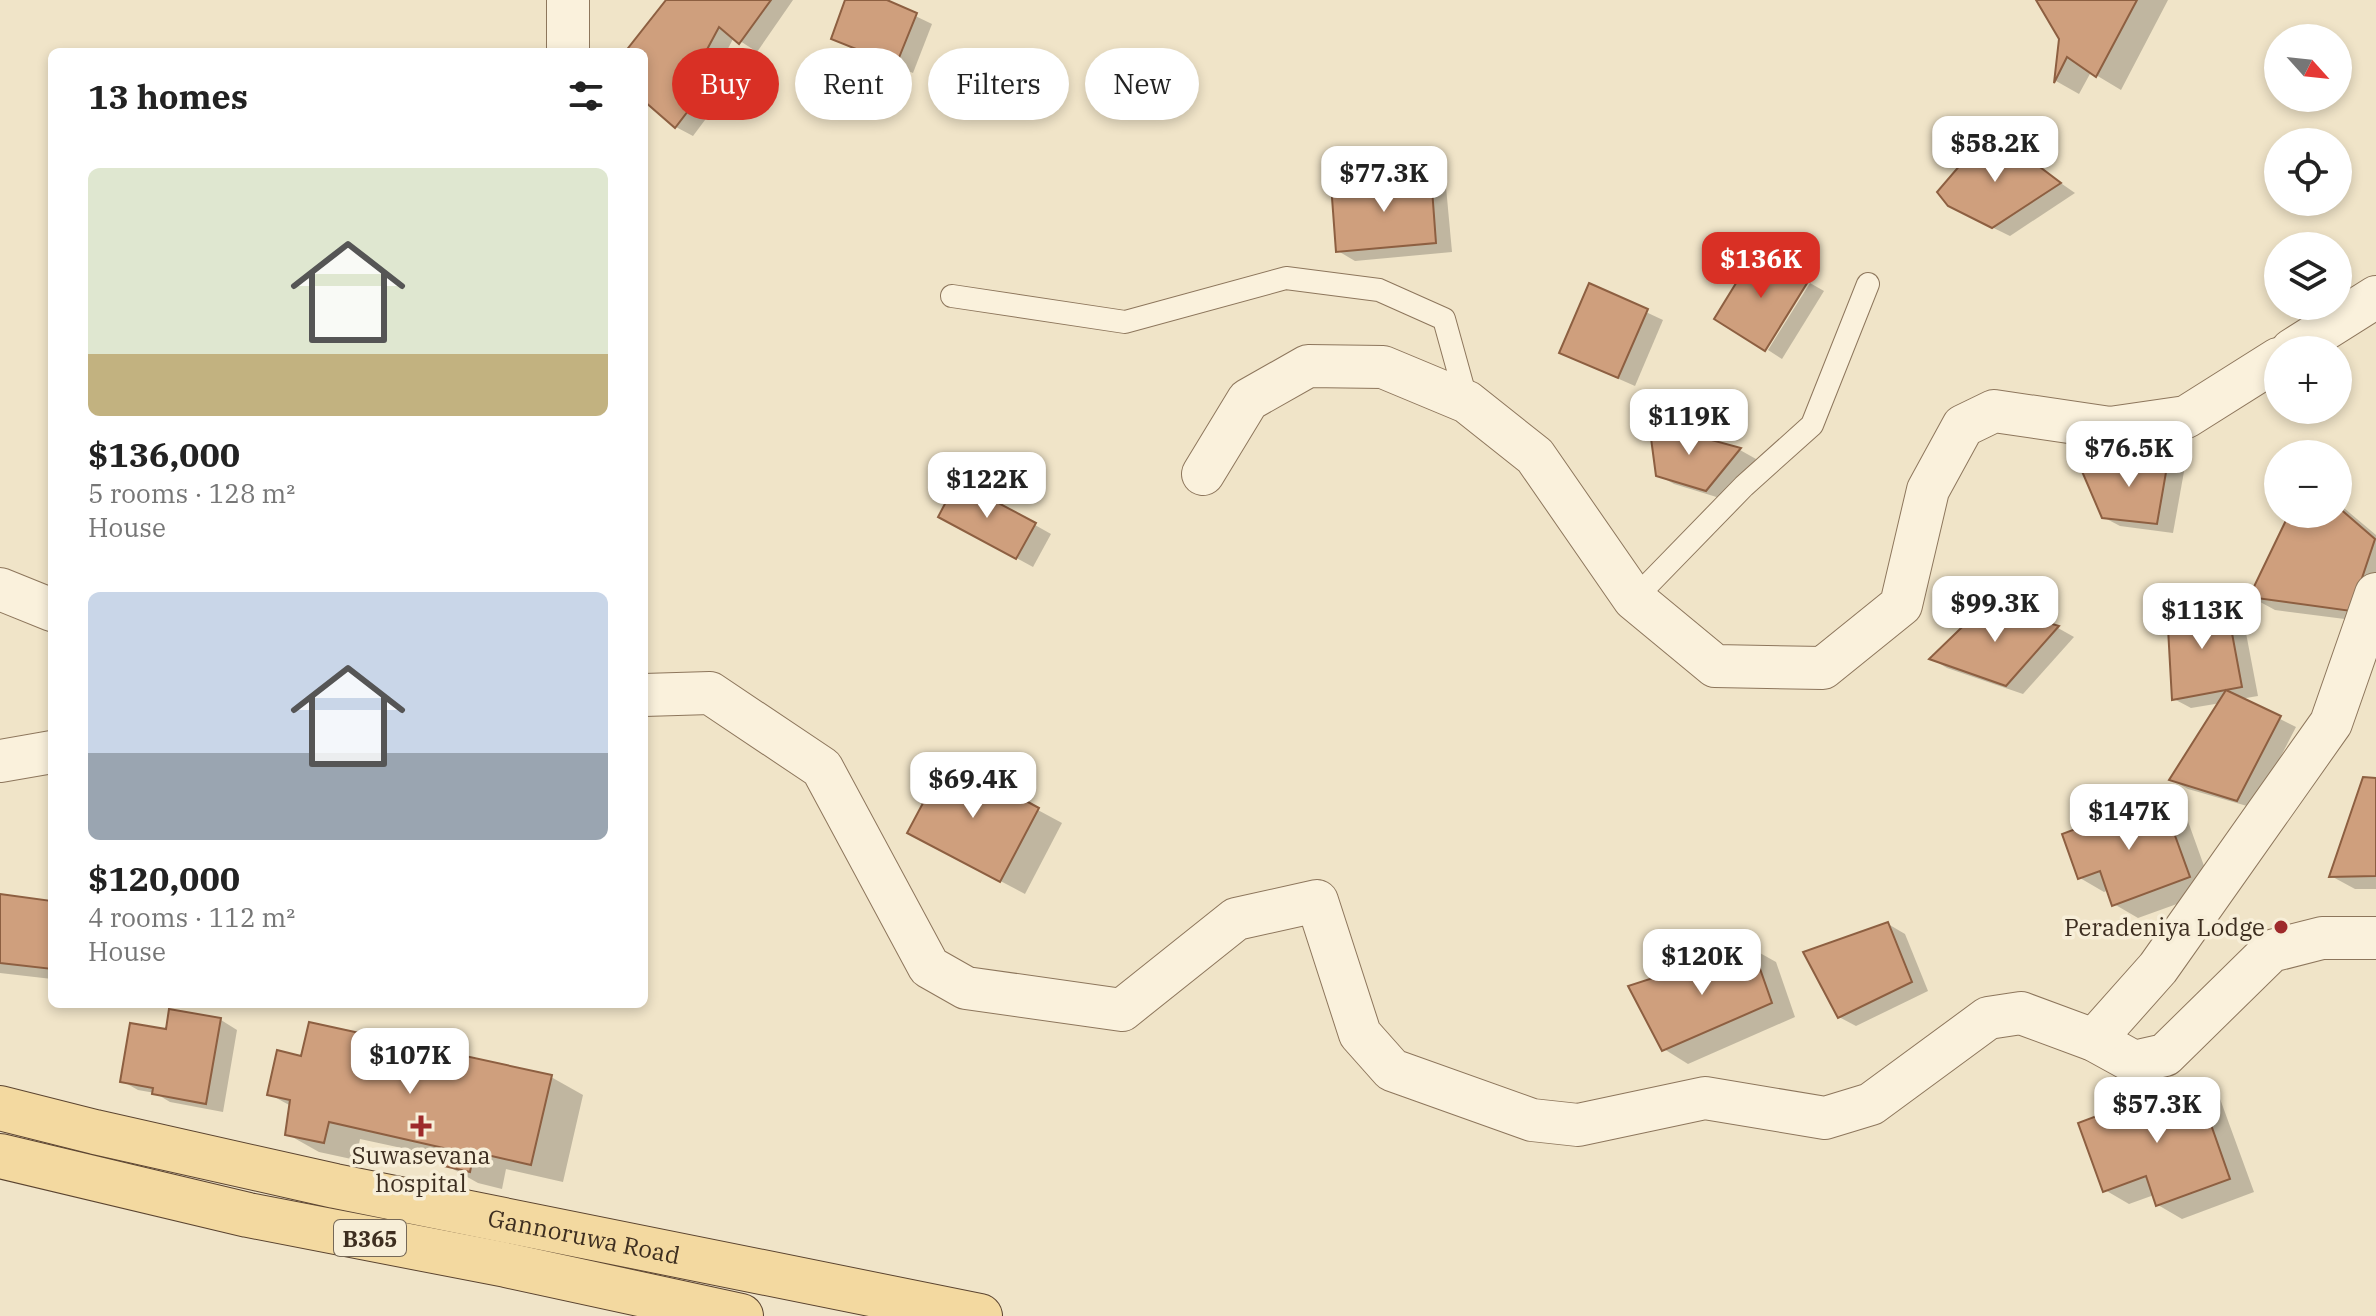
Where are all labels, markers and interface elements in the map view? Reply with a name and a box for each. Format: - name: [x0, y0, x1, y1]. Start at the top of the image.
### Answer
- north arrow: [2264, 24, 2352, 112]
- map controls: [2264, 24, 2352, 528]
- chip: Buy: [672, 48, 779, 120]
- chip: Rent: [795, 48, 912, 120]
- chip: Filters: [928, 48, 1069, 120]
- chip: New: [1085, 48, 1199, 120]
- text: 13 homes: [88, 74, 248, 118]
- icon: filters: [564, 74, 608, 118]
- pin: $58.2K: [1930, 116, 2060, 184]
- text: $58.2K: [1950, 125, 2040, 159]
- button: locate: [2264, 128, 2352, 216]
- pin: $77.3K: [1319, 146, 1449, 214]
- text: $77.3K: [1339, 155, 1429, 189]
- icon: home: [276, 220, 420, 364]
- pin: $136K: [1705, 232, 1817, 300]
- button: layers: [2264, 232, 2352, 320]
- text: $136K: [1720, 241, 1802, 275]
- button: +: [2264, 336, 2352, 424]
- pin: $119K: [1633, 389, 1745, 457]
- text: $119K: [1648, 398, 1730, 432]
- pin: $76.5K: [2064, 421, 2194, 489]
- text: $76.5K: [2084, 430, 2174, 464]
- text: $136,000: [88, 432, 240, 476]
- button: −: [2264, 440, 2352, 528]
- pin: $122K: [931, 452, 1043, 520]
- text: $122K: [946, 461, 1028, 495]
- text: 5 rooms · 128 m²: [88, 476, 295, 510]
- text: House: [88, 510, 166, 544]
- pin: $99.3K: [1930, 576, 2060, 644]
- pin: $113K: [2146, 583, 2258, 651]
- text: $99.3K: [1950, 585, 2040, 619]
- text: $113K: [2161, 592, 2243, 626]
- icon: home: [276, 644, 420, 788]
- pin: $69.4K: [908, 752, 1038, 820]
- text: $69.4K: [928, 761, 1018, 795]
- pin: $147K: [2073, 784, 2185, 852]
- text: $147K: [2088, 793, 2170, 827]
- text: $120,000: [88, 856, 240, 900]
- text: 4 rooms · 112 m²: [88, 900, 295, 934]
- place label: Peradeniya Lodge: [2064, 911, 2265, 943]
- marker: Peradeniya Lodge: [2272, 918, 2290, 936]
- pin: $120K: [1646, 929, 1758, 997]
- text: House: [88, 934, 166, 968]
- text: $120K: [1661, 938, 1743, 972]
- pin: $107K: [354, 1028, 466, 1096]
- text: $107K: [369, 1037, 451, 1071]
- pin: $57.3K: [2092, 1077, 2222, 1145]
- text: $57.3K: [2112, 1086, 2202, 1120]
- marker: Suwasevana hospital: [410, 1115, 432, 1137]
- place label: Suwasevana hospital: [351, 1139, 491, 1199]
- street label: Gannoruwa Road: [485, 1201, 683, 1271]
- road number: B365: [334, 1220, 406, 1256]

